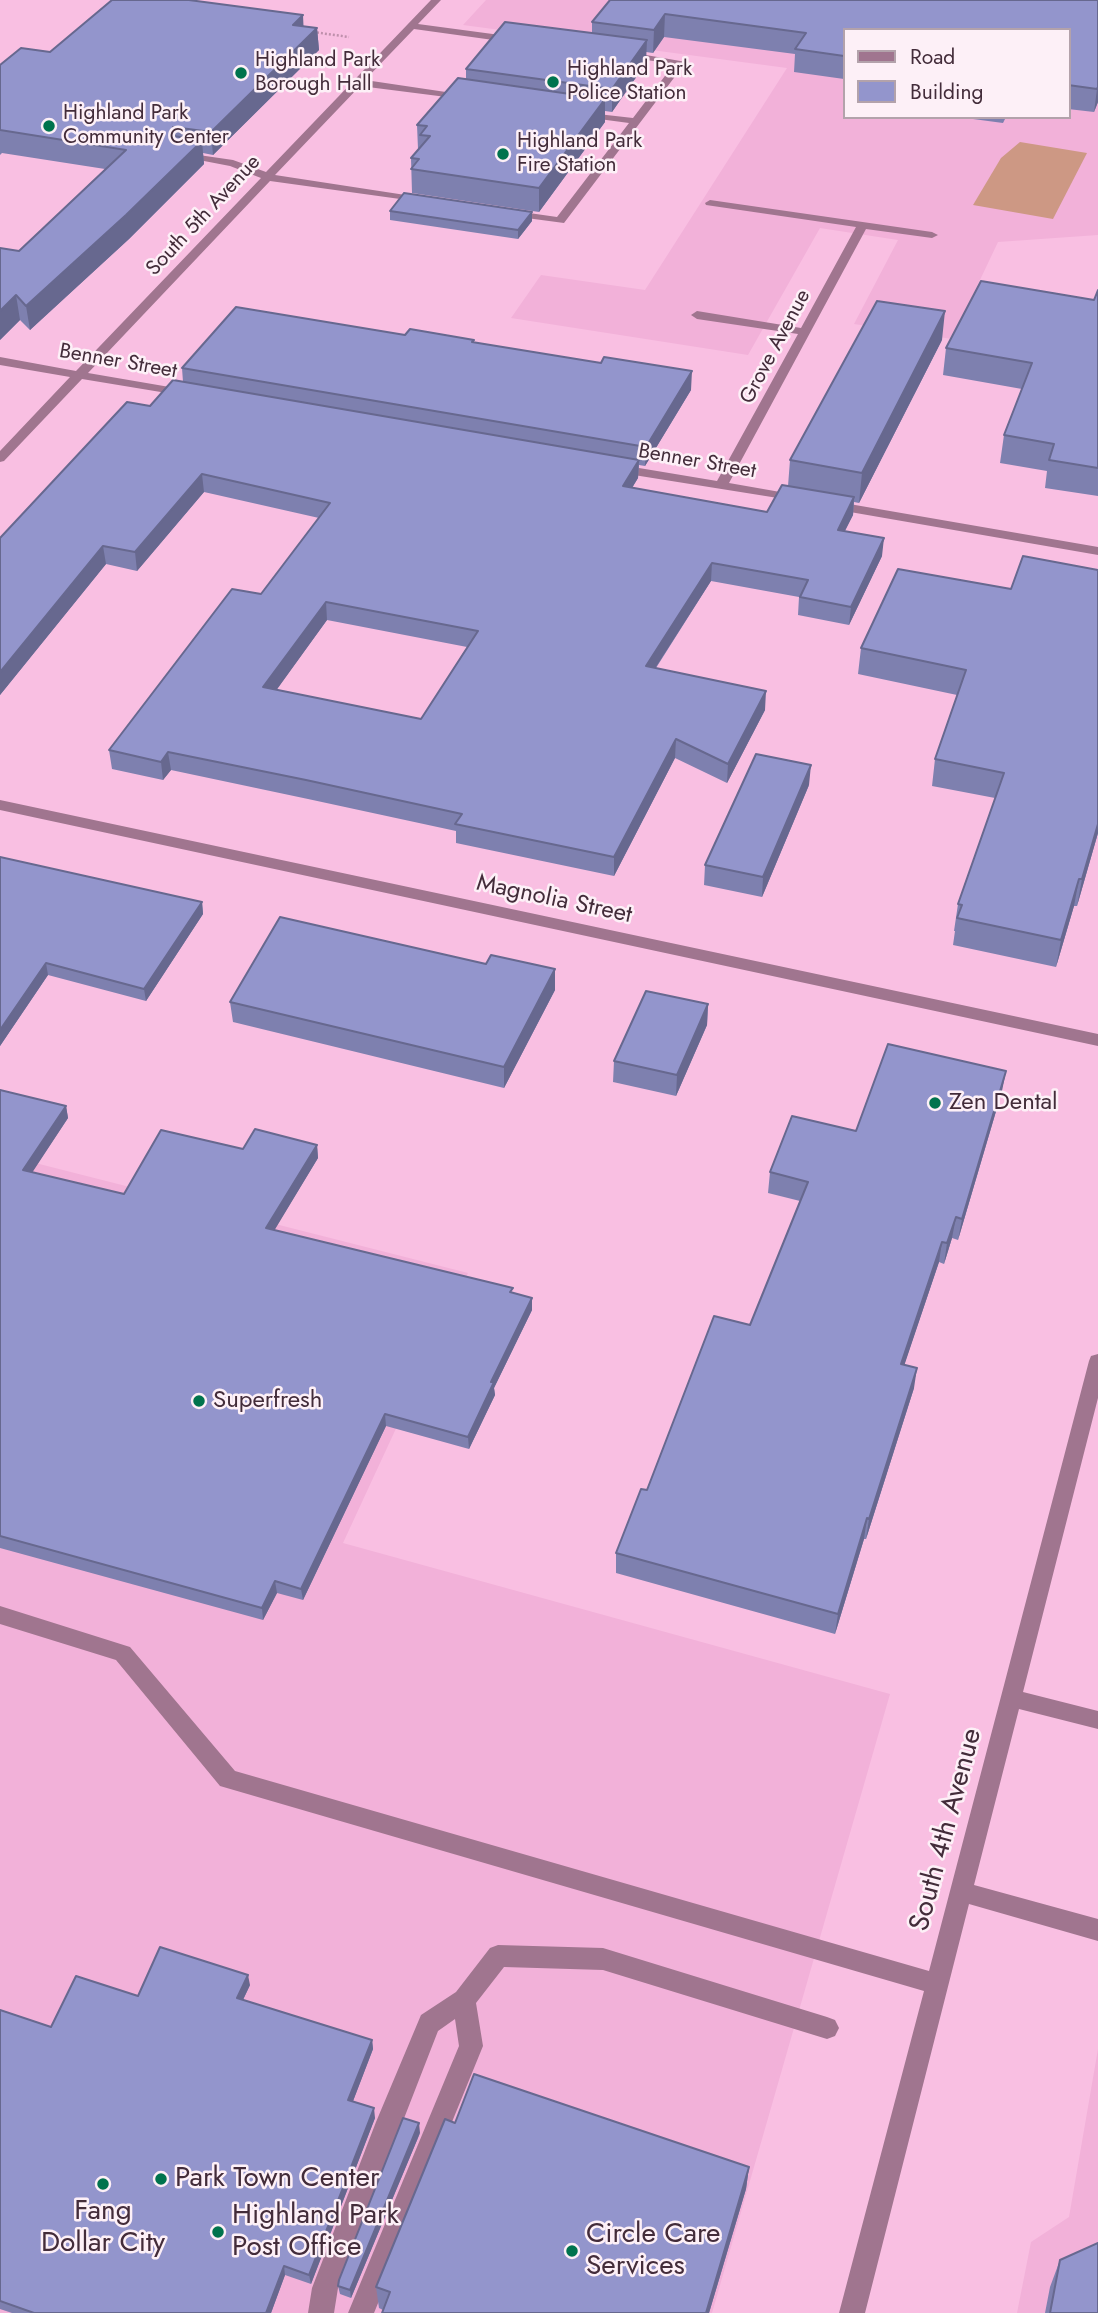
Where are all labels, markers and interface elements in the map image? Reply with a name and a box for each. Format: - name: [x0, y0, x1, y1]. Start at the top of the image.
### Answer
- legend: [842, 28, 1070, 119]
- text: Road: [910, 42, 955, 72]
- place label: Highland Park Borough Hall: [255, 48, 380, 98]
- place label: Highland Park Police Station: [567, 57, 692, 107]
- marker: Highland Park Borough Hall: [233, 65, 249, 81]
- marker: Highland Park Police Station: [545, 74, 561, 90]
- text: Building: [910, 77, 983, 107]
- place label: Highland Park Community Center: [63, 101, 229, 151]
- marker: Highland Park Community Center: [41, 118, 57, 134]
- place label: Highland Park Fire Station: [517, 129, 642, 179]
- marker: Highland Park Fire Station: [495, 146, 511, 162]
- street label: South 5th Avenue: [142, 150, 266, 282]
- street label: Grove Avenue: [735, 286, 817, 408]
- street label: Benner Street: [57, 339, 179, 385]
- street label: Benner Street: [636, 439, 758, 485]
- street label: Magnolia Street: [474, 869, 634, 931]
- place label: Zen Dental: [949, 1089, 1058, 1117]
- marker: Zen Dental: [927, 1095, 943, 1111]
- place label: Superfresh: [213, 1387, 322, 1415]
- marker: Superfresh: [191, 1393, 207, 1409]
- street label: South 4th Avenue: [904, 1725, 990, 1935]
- place label: Park Town Center: [175, 2162, 380, 2196]
- marker: Park Town Center: [153, 2171, 169, 2187]
- marker: Fang Dollar City: [95, 2176, 111, 2192]
- place label: Fang Dollar City: [41, 2195, 165, 2261]
- place label: Highland Park Post Office: [232, 2199, 399, 2265]
- place label: Circle Care Services: [586, 2218, 721, 2284]
- marker: Highland Park Post Office: [210, 2224, 226, 2240]
- marker: Circle Care Services: [564, 2243, 580, 2259]

